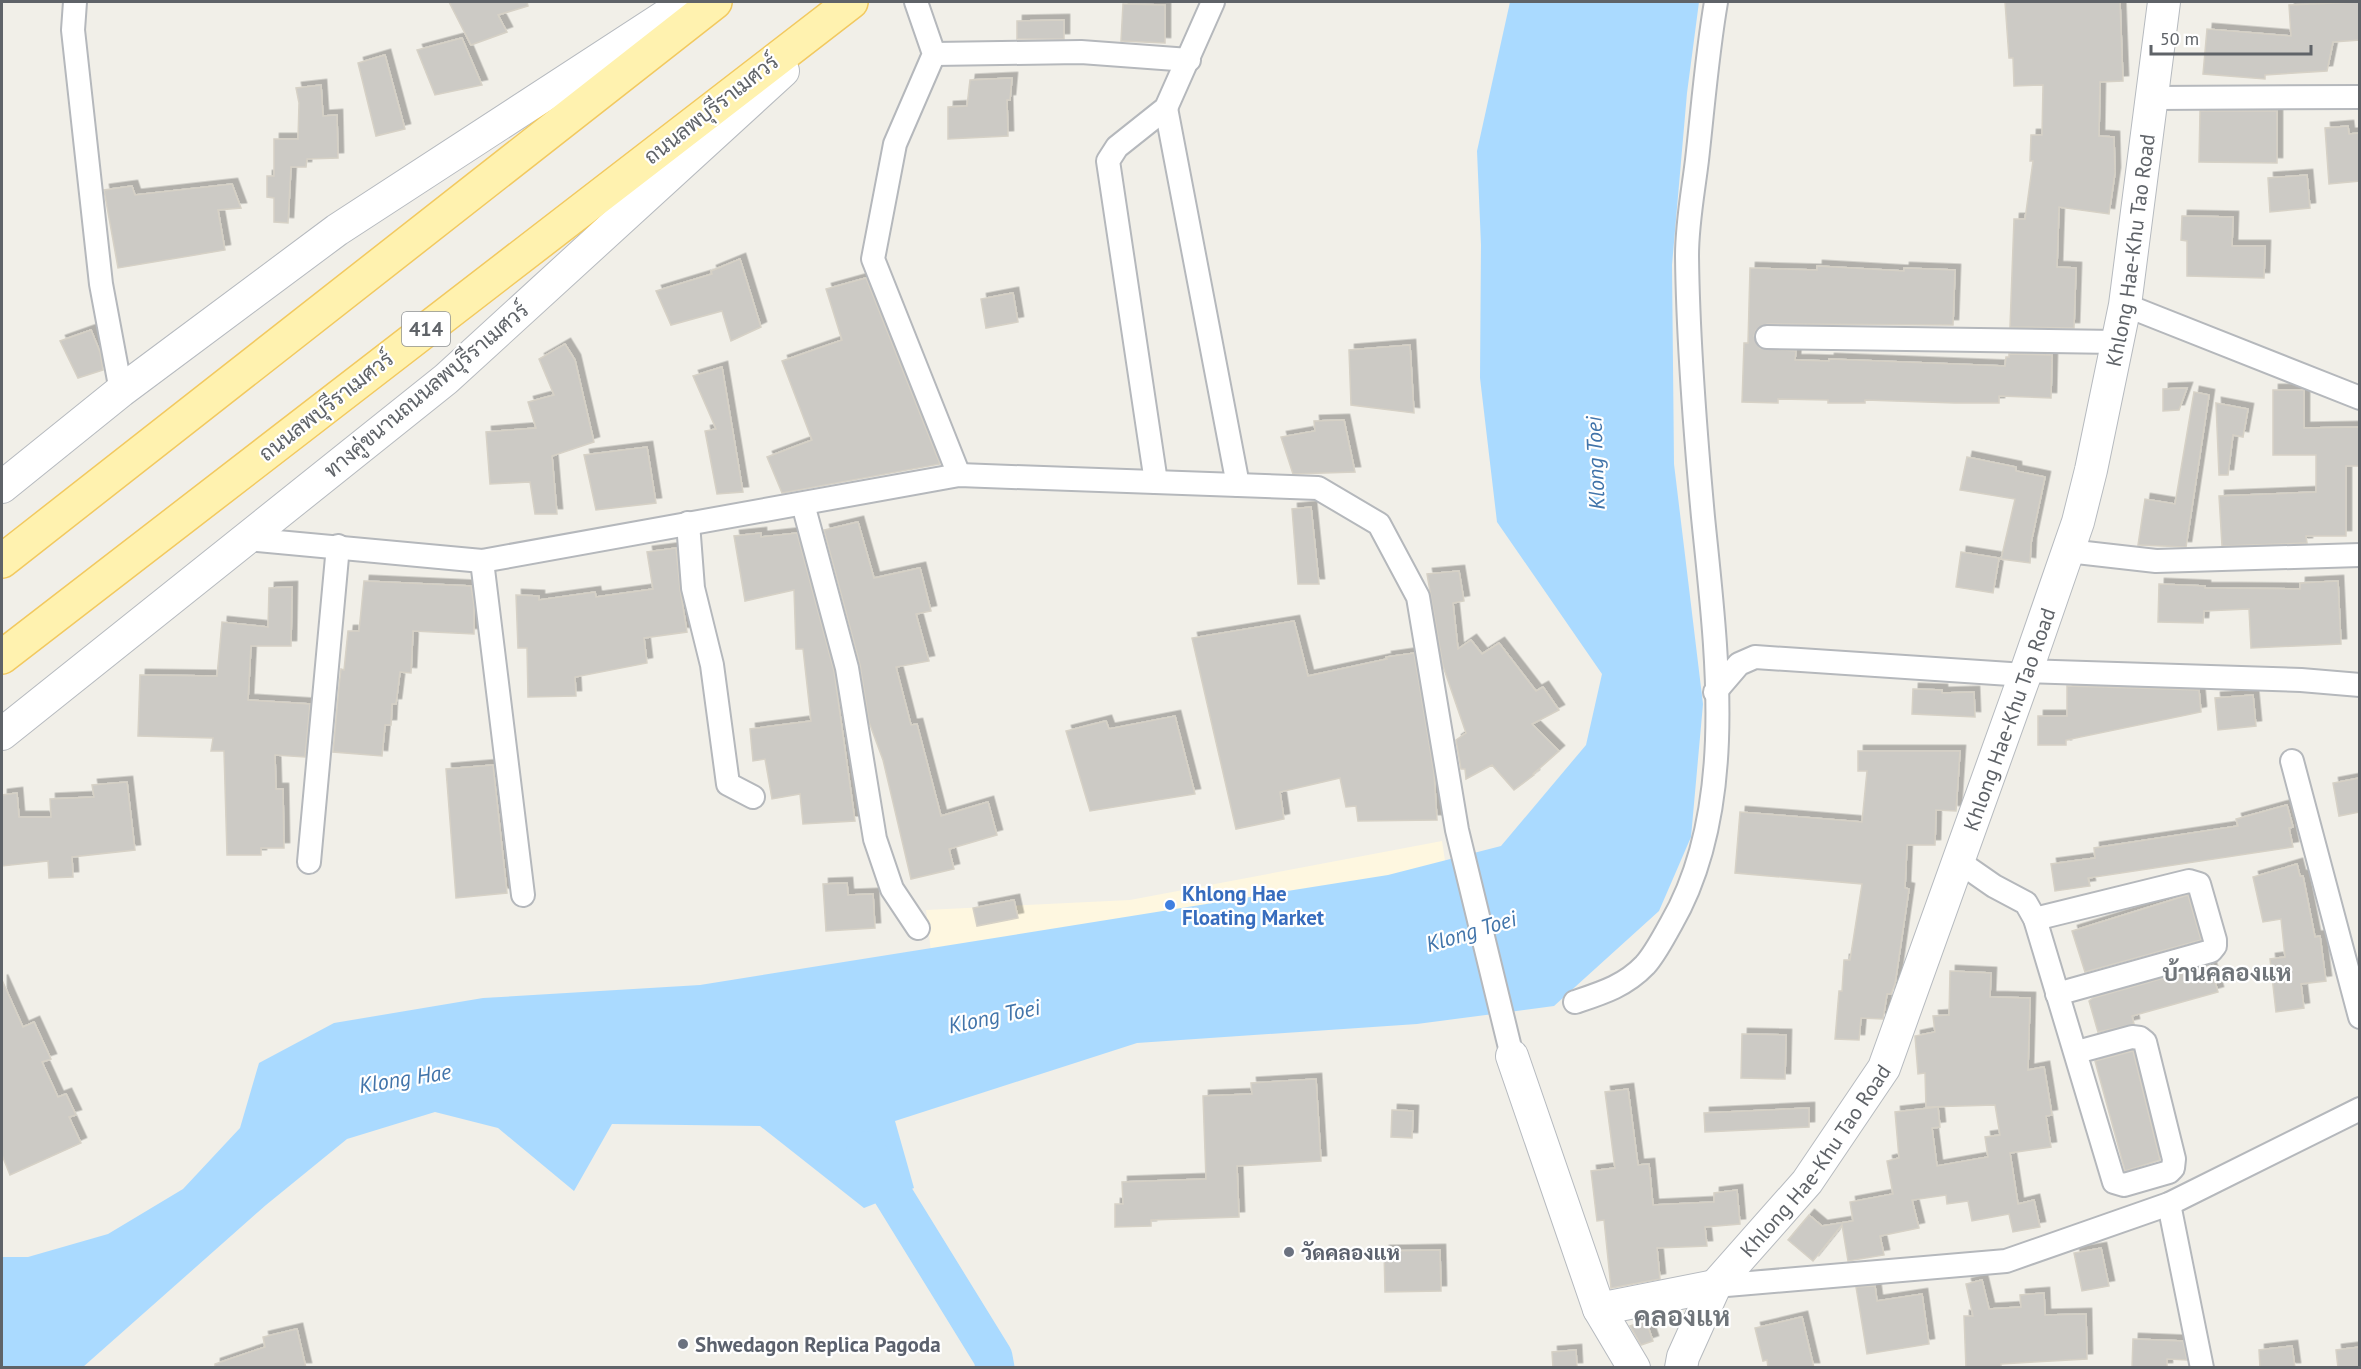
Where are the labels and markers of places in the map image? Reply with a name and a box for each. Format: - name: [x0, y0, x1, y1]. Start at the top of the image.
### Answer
- place label: Khlong Hae Floating Market: [1182, 880, 1325, 931]
- marker: Khlong Hae Floating Market: [1163, 898, 1177, 912]
- place label: วัดคลองแห: [1301, 1239, 1400, 1266]
- marker: วัดคลองแห: [1282, 1245, 1296, 1259]
- place label: Shwedagon Replica Pagoda: [695, 1331, 941, 1358]
- marker: Shwedagon Replica Pagoda: [676, 1337, 690, 1351]

